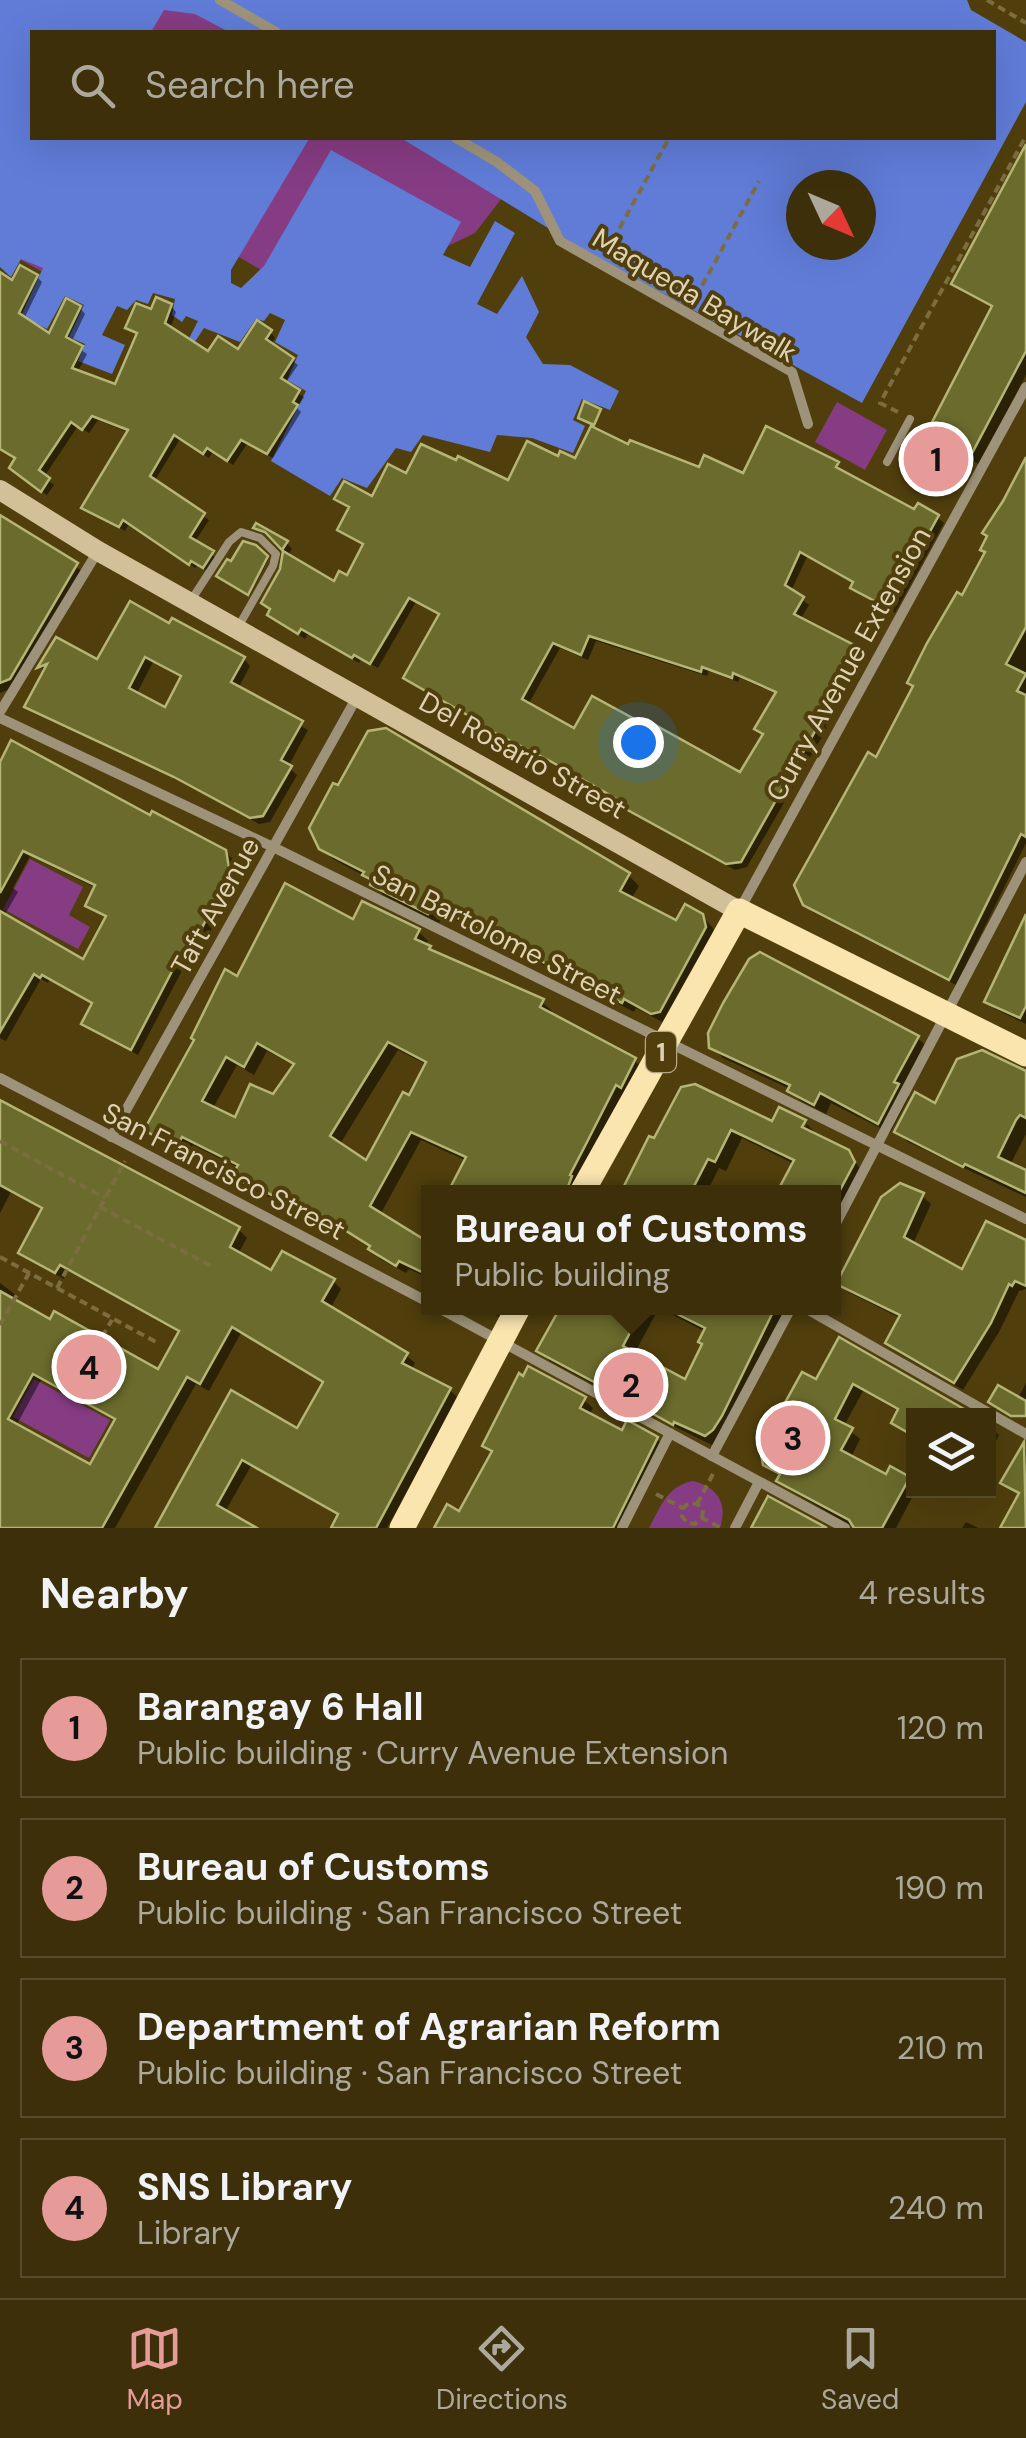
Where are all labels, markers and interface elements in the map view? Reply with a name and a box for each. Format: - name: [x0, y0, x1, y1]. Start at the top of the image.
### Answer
- search box: [30, 30, 996, 140]
- icon: search: [65, 58, 120, 113]
- text: Search here: [145, 60, 355, 110]
- north arrow: [786, 170, 876, 260]
- street label: Maqueda Baywalk: [586, 220, 804, 371]
- pin: 1: [904, 422, 968, 496]
- street label: Curry Avenue Extension: [758, 521, 939, 808]
- street label: Del Rosario Street: [413, 683, 633, 828]
- your location: [613, 717, 664, 768]
- street label: Taft Avenue: [162, 831, 268, 982]
- street label: San Bartolome Street: [366, 855, 628, 1013]
- road number: 1: [646, 1032, 676, 1072]
- street label: San Francisco Street: [96, 1094, 352, 1249]
- popup: [421, 1185, 841, 1315]
- text: Bureau of Customs: [455, 1204, 807, 1254]
- text: Public building: [455, 1254, 670, 1296]
- pin: 4: [56, 1330, 122, 1404]
- pin: 2: [598, 1348, 664, 1422]
- pin: 3: [760, 1400, 826, 1476]
- map controls: [906, 1408, 996, 1498]
- button: layers: [906, 1408, 996, 1498]
- text: Nearby: [40, 1566, 189, 1621]
- text: 4 results: [859, 1572, 986, 1614]
- text: Barangay 6 Hall: [137, 1682, 424, 1732]
- text: 1: [69, 1707, 80, 1749]
- text: 120 m: [897, 1707, 984, 1749]
- text: Public building · Curry Avenue Extension: [137, 1732, 728, 1774]
- text: Bureau of Customs: [137, 1842, 490, 1892]
- text: 2: [65, 1867, 84, 1909]
- text: 190 m: [895, 1867, 984, 1909]
- text: Public building · San Francisco Street: [137, 1892, 682, 1934]
- text: Department of Agrarian Reform: [137, 2002, 721, 2052]
- text: 3: [65, 2027, 84, 2069]
- text: 210 m: [897, 2027, 984, 2069]
- text: Public building · San Francisco Street: [137, 2052, 682, 2094]
- text: SNS Library: [137, 2162, 352, 2212]
- text: 4: [64, 2187, 85, 2229]
- text: 240 m: [888, 2187, 984, 2229]
- text: Library: [137, 2212, 240, 2254]
- tab: Map: [127, 2321, 183, 2418]
- tab: Directions: [436, 2321, 568, 2418]
- tab: Saved: [821, 2321, 899, 2418]

